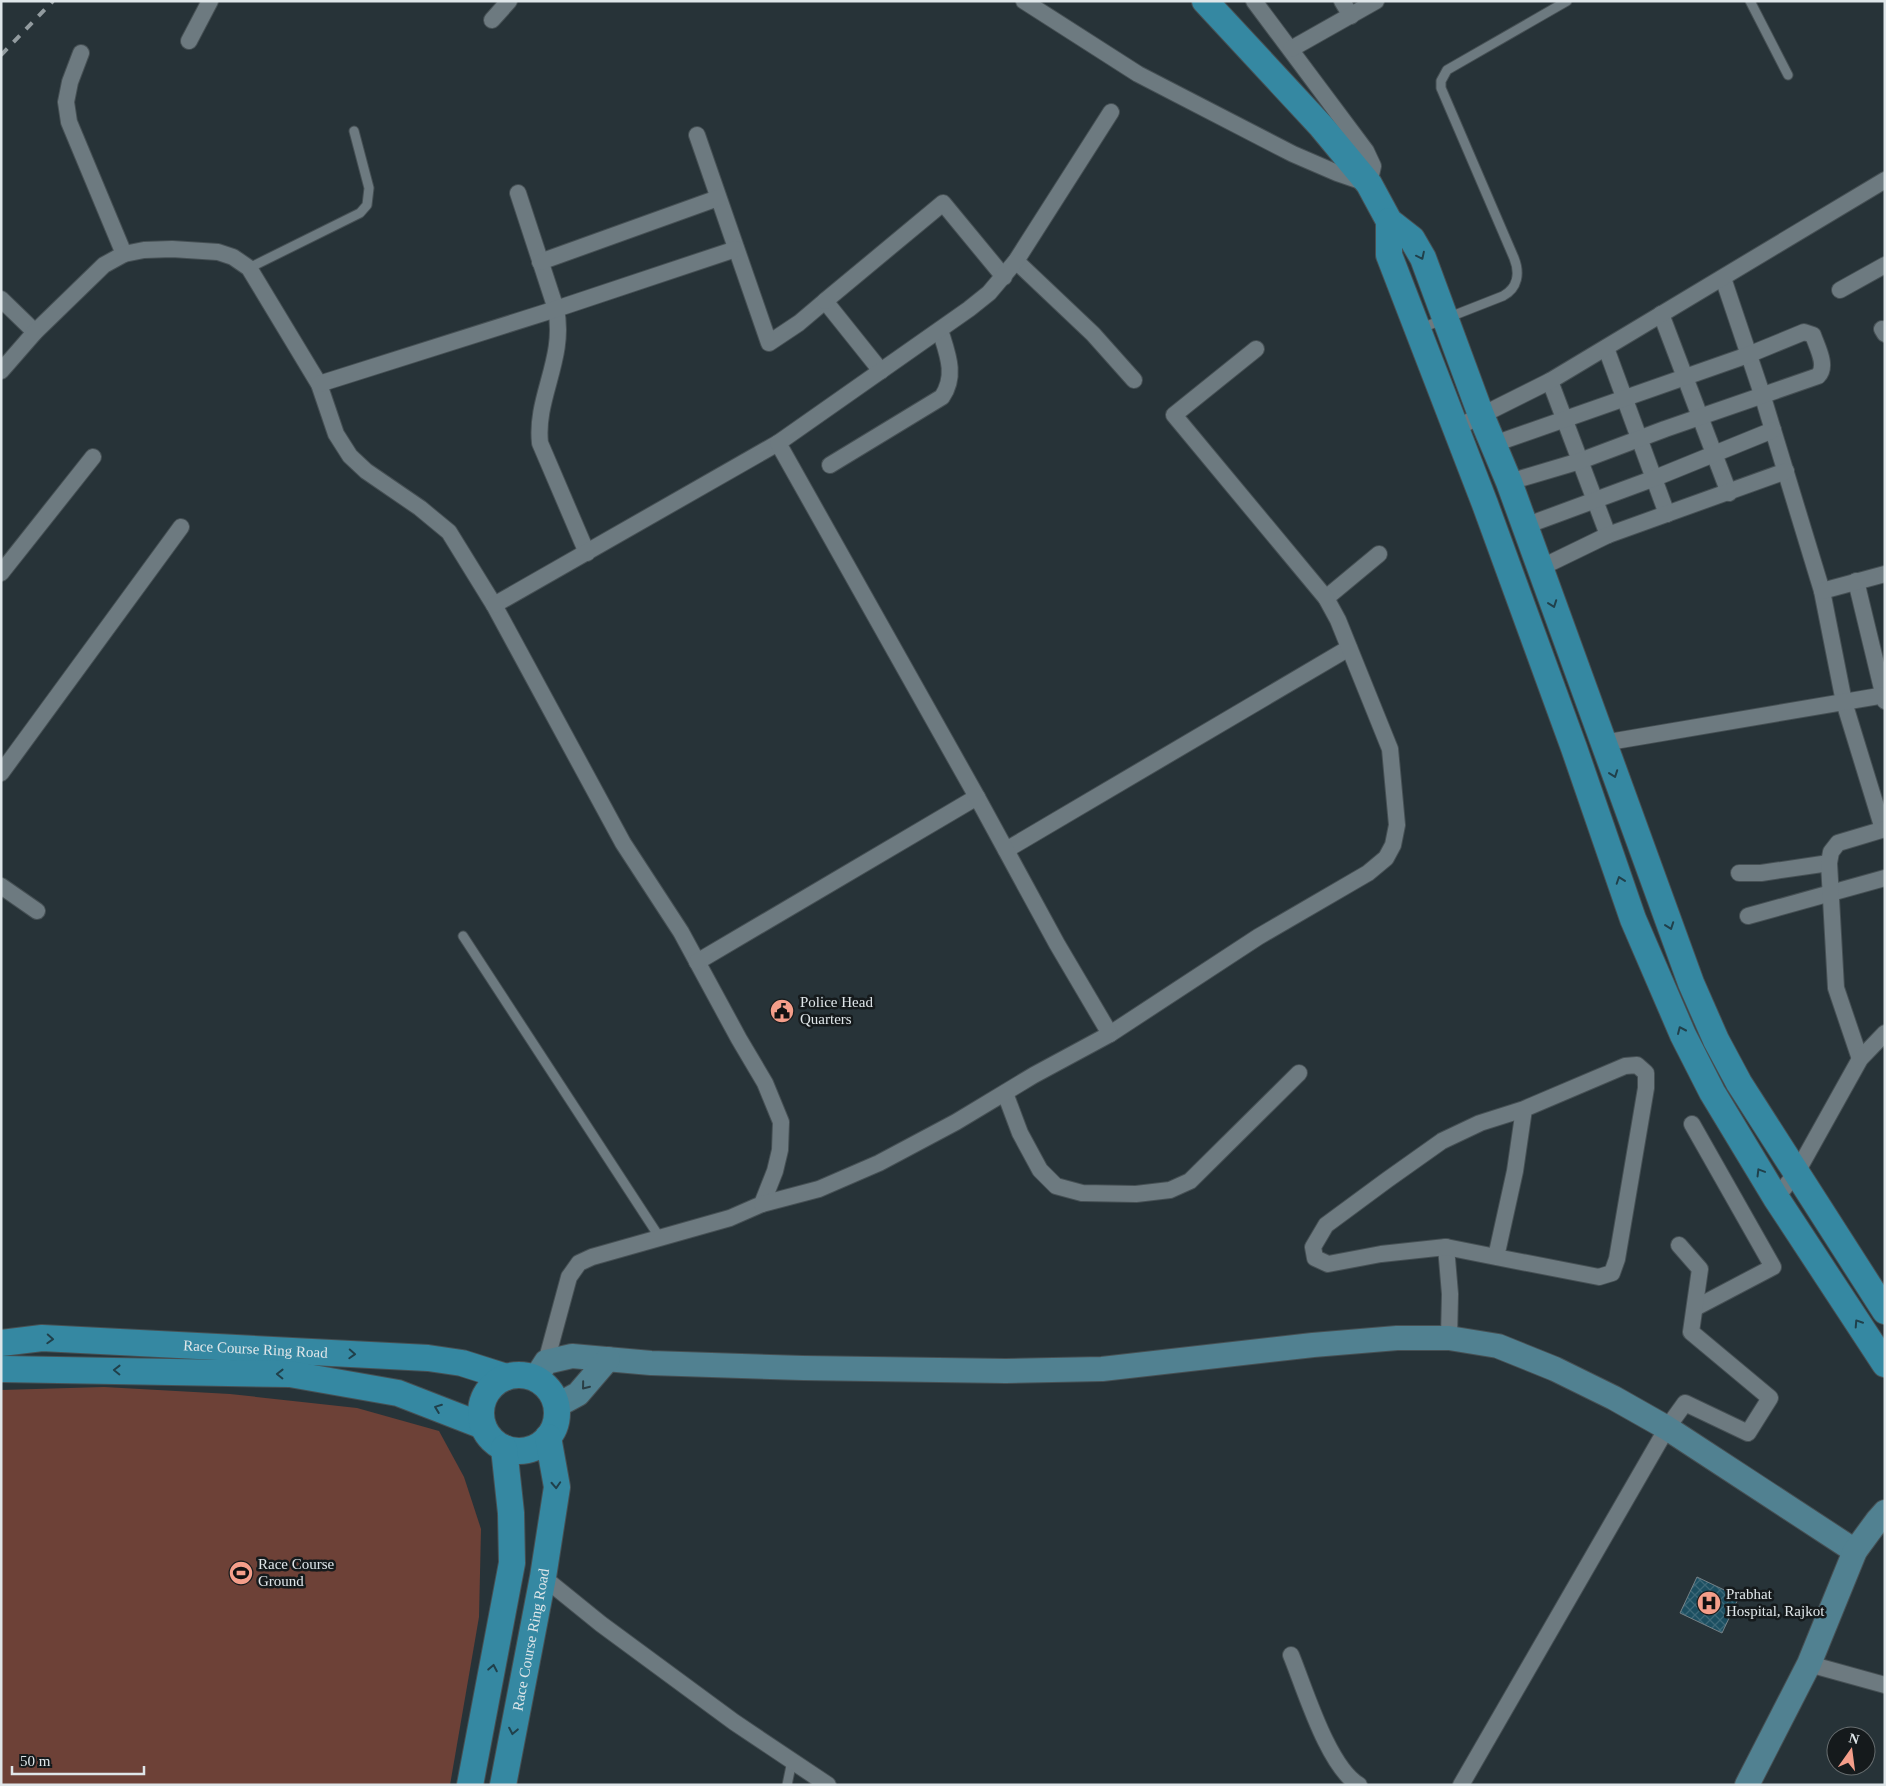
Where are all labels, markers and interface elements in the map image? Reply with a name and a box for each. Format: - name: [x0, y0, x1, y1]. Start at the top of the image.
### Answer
- one-way arrow: [1415, 251, 1425, 260]
- one-way arrow: [1547, 599, 1557, 608]
- one-way arrow: [1608, 769, 1618, 777]
- one-way arrow: [1616, 876, 1626, 885]
- one-way arrow: [1664, 921, 1674, 930]
- place label: Police Head Quarters: [800, 994, 873, 1027]
- public building icon: Police Head Quarters: [769, 998, 795, 1024]
- one-way arrow: [1677, 1026, 1688, 1035]
- one-way arrow: [1757, 1169, 1767, 1178]
- one-way arrow: [1855, 1320, 1864, 1329]
- one-way arrow: [46, 1333, 54, 1344]
- street label: Race Course Ring Road: [183, 1337, 329, 1361]
- one-way arrow: [348, 1349, 356, 1360]
- one-way arrow: [113, 1365, 120, 1375]
- one-way arrow: [275, 1369, 283, 1379]
- one-way arrow: [582, 1380, 590, 1389]
- one-way arrow: [434, 1404, 442, 1414]
- one-way arrow: [550, 1481, 561, 1489]
- place label: Race Course Ground: [258, 1556, 335, 1589]
- sports icon: Race Course Ground: [228, 1560, 254, 1586]
- street label: Race Course Ring Road: [509, 1567, 552, 1712]
- place label: Prabhat Hospital, Rajkot: [1726, 1586, 1825, 1619]
- hospital icon: Prabhat Hospital, Rajkot: [1696, 1590, 1722, 1616]
- one-way arrow: [487, 1664, 498, 1673]
- north arrow: [1826, 1726, 1876, 1776]
- one-way arrow: [508, 1727, 519, 1735]
- text: N: [1847, 1730, 1861, 1747]
- scale bar: [12, 1744, 145, 1776]
- text: 50 m: [20, 1753, 51, 1769]

